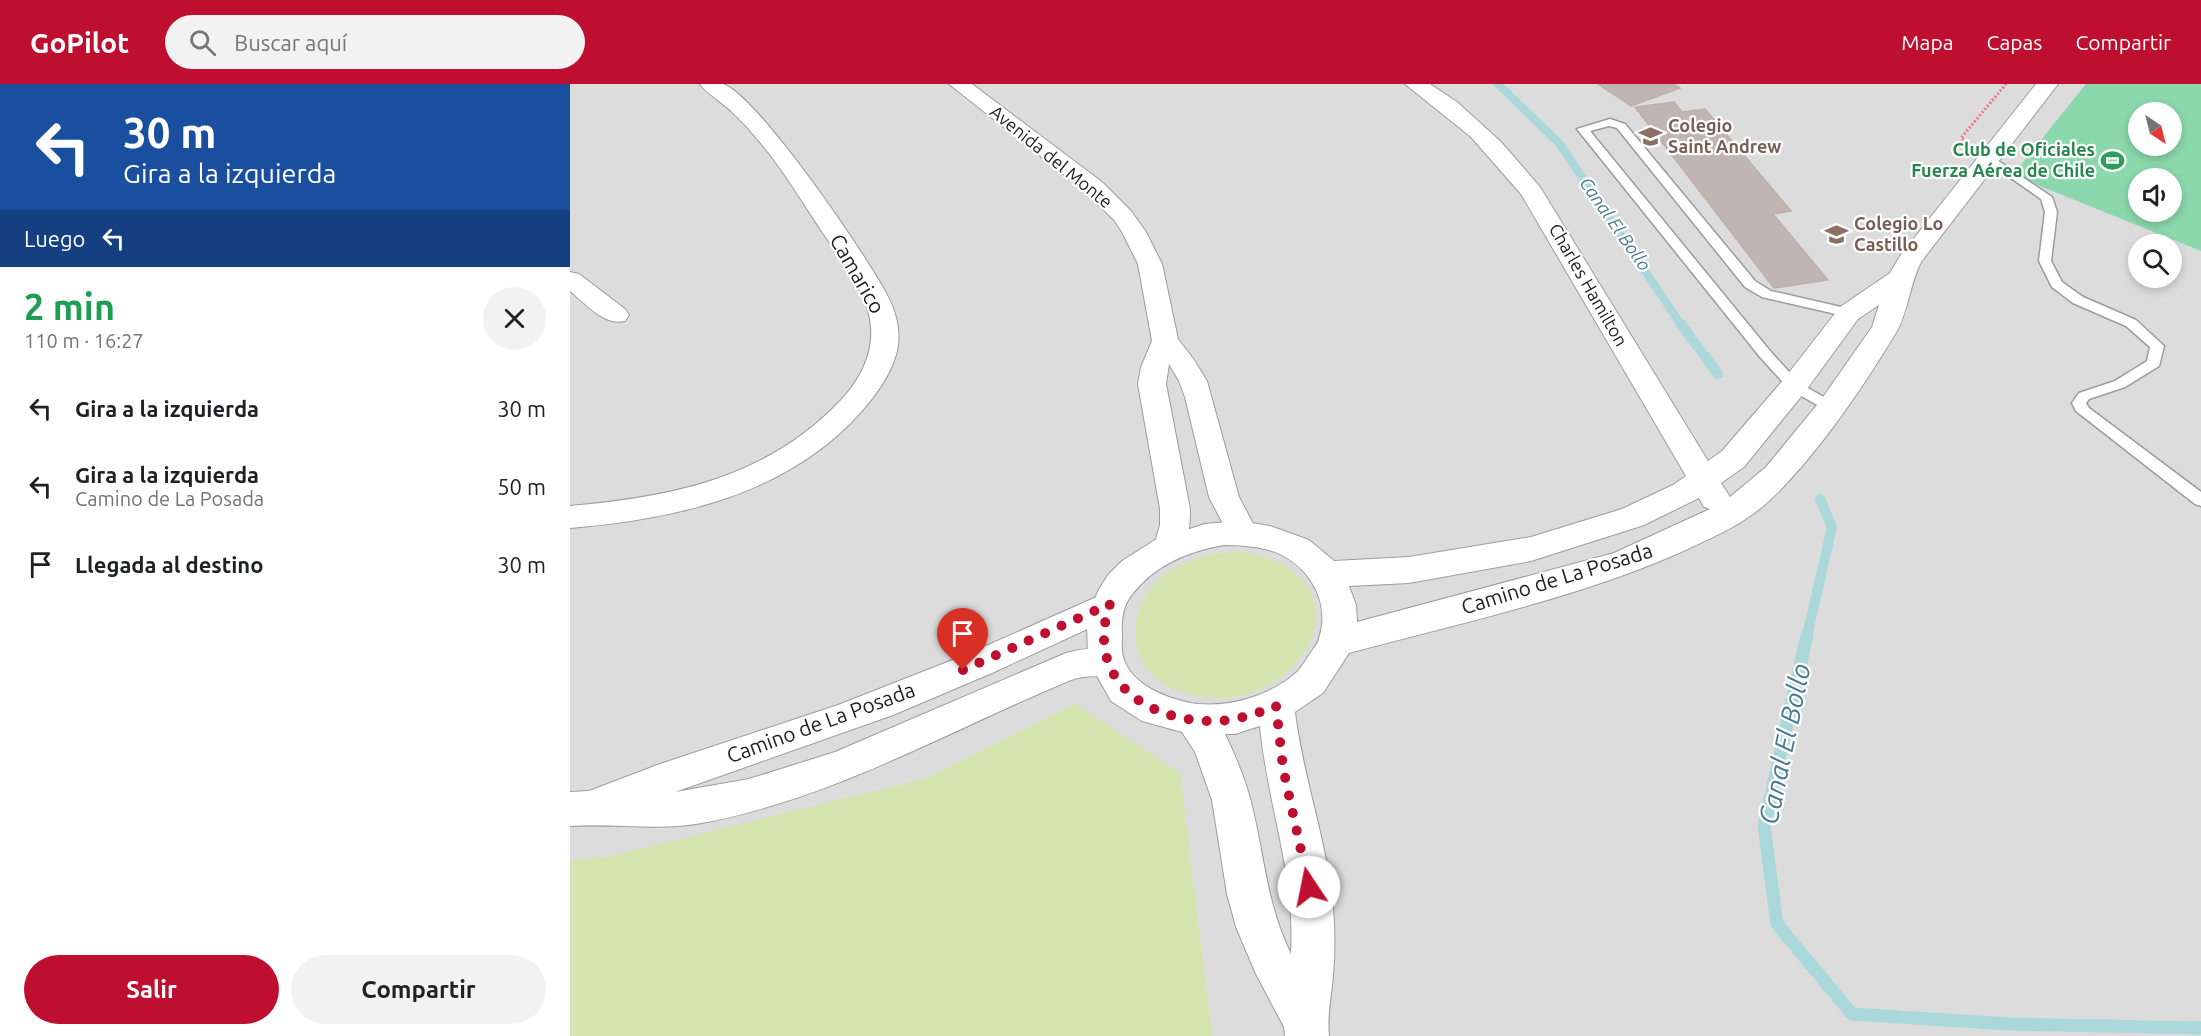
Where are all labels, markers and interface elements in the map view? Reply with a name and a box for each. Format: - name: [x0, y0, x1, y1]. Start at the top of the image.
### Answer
- search box: [165, 15, 585, 69]
- icon: search: [186, 26, 219, 59]
- text: GoPilot: [30, 27, 129, 58]
- text: Buscar aquí: [234, 30, 347, 55]
- text: Mapa: [1901, 30, 1953, 54]
- text: Capas: [1986, 30, 2042, 54]
- text: Compartir: [2075, 30, 2171, 54]
- street label: Avenida del Monte: [986, 101, 1117, 212]
- north arrow: [2128, 102, 2182, 156]
- map controls: [2128, 102, 2182, 288]
- icon: left: [24, 108, 102, 186]
- text: 30 m: [123, 109, 217, 156]
- place label: Colegio Saint Andrew: [1668, 115, 1781, 156]
- school or university icon: Colegio Saint Andrew: [1637, 123, 1663, 149]
- place label: Club de Oficiales Fuerza Aérea de Chile: [1911, 139, 2095, 180]
- sports icon: Club de Oficiales Fuerza Aérea de Chile: [2100, 147, 2126, 173]
- text: Gira a la izquierda: [123, 158, 336, 188]
- button: sound: [2128, 168, 2182, 222]
- water label: Canal El Bollo: [1576, 173, 1655, 274]
- place label: Colegio Lo Castillo: [1854, 213, 1943, 254]
- street label: Charles Hamilton: [1546, 220, 1632, 349]
- school or university icon: Colegio Lo Castillo: [1823, 221, 1849, 247]
- icon: left: [97, 222, 130, 255]
- text: Luego: [24, 226, 85, 251]
- street label: Camarico: [826, 230, 890, 317]
- button: search: [2128, 234, 2182, 288]
- text: 2 min: [24, 286, 115, 327]
- button: close: [483, 287, 546, 350]
- text: 110 m · 16:27: [24, 329, 144, 352]
- icon: left: [24, 392, 57, 425]
- text: Gira a la izquierda: [75, 396, 259, 421]
- text: 30 m: [497, 396, 546, 421]
- text: Gira a la izquierda: [75, 462, 259, 487]
- icon: left: [24, 470, 57, 503]
- text: 50 m: [497, 474, 546, 499]
- text: Camino de La Posada: [75, 487, 264, 510]
- street label: Camino de La Posada: [1458, 538, 1655, 619]
- icon: arrive: [24, 548, 57, 581]
- text: Llegada al destino: [75, 552, 263, 577]
- text: 30 m: [497, 552, 546, 577]
- pin: [937, 608, 988, 670]
- icon: arrive: [946, 617, 979, 650]
- water label: Canal El Bollo: [1752, 661, 1816, 827]
- street label: Camino de La Posada: [723, 677, 918, 767]
- position arrow: [1277, 855, 1341, 919]
- button: Salir: [24, 955, 279, 1024]
- button: Compartir: [291, 955, 546, 1024]

